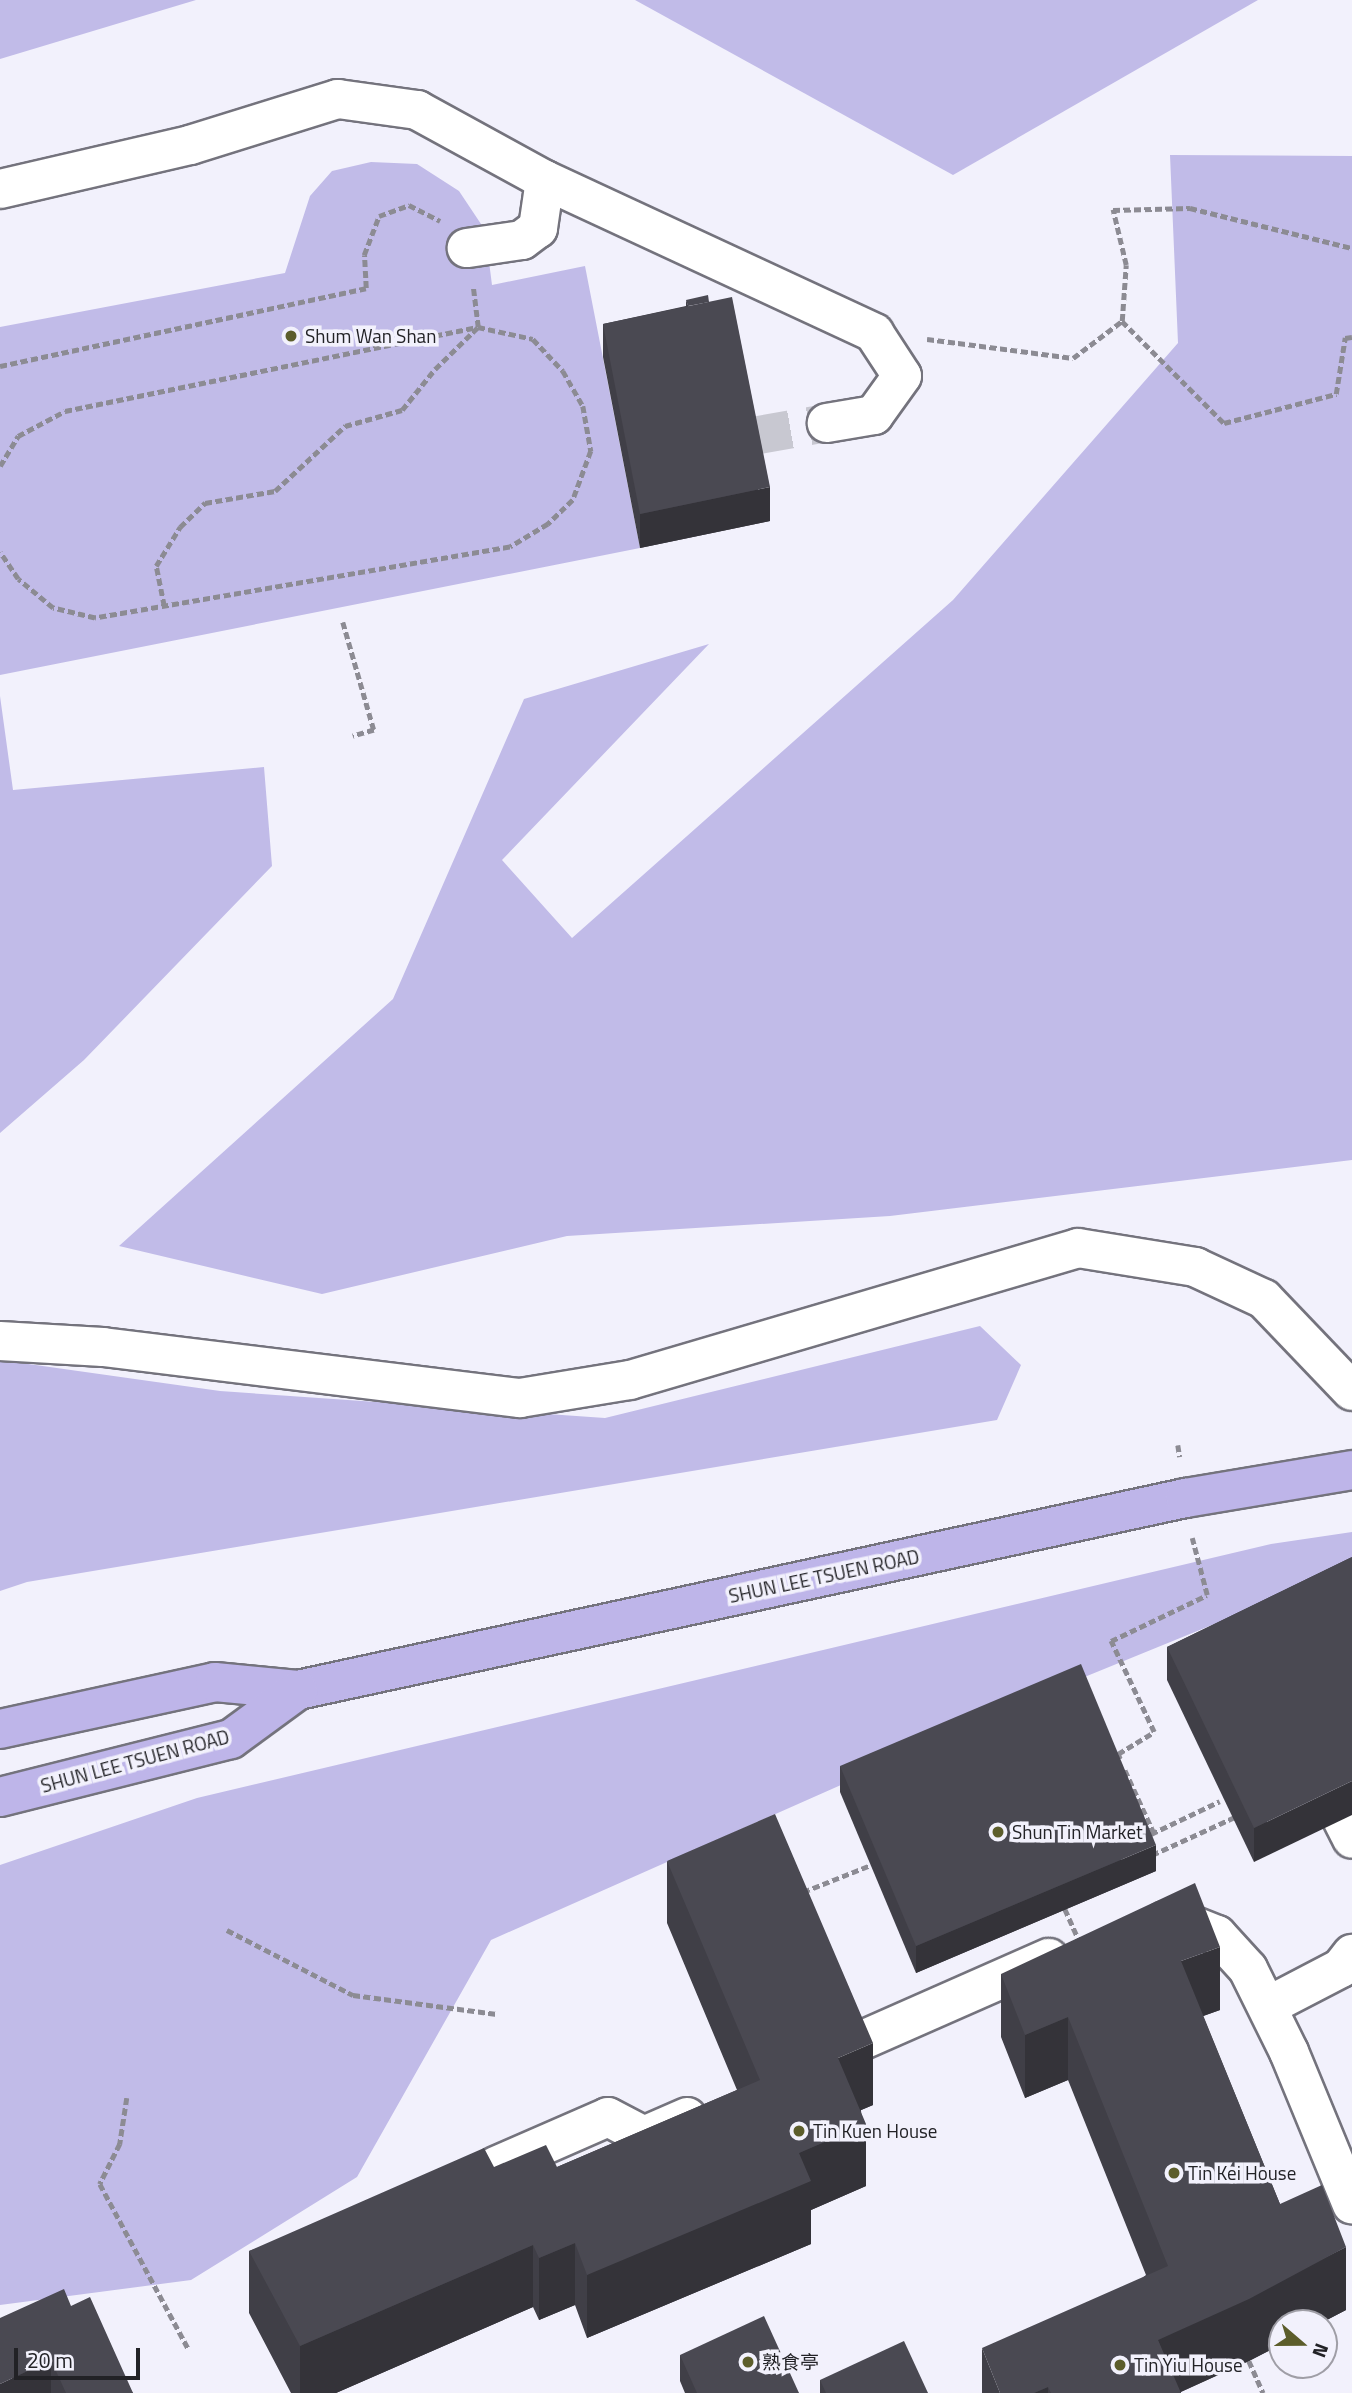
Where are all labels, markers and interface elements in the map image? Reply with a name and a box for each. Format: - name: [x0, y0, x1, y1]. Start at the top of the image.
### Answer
- place label: Shum Wan Shan: [305, 325, 436, 347]
- marker: Shum Wan Shan: [283, 328, 299, 344]
- street label: SHUN LEE TSUEN ROAD: [727, 1545, 921, 1607]
- street label: SHUN LEE TSUEN ROAD: [38, 1725, 232, 1797]
- place label: Shun Tin Market: [1012, 1821, 1143, 1843]
- marker: Shun Tin Market: [990, 1824, 1006, 1840]
- place label: Tin Kuen House: [813, 2120, 937, 2142]
- marker: Tin Kuen House: [791, 2123, 807, 2139]
- place label: Tin Kei House: [1188, 2162, 1296, 2184]
- marker: Tin Kei House: [1166, 2165, 1182, 2181]
- north arrow: [1268, 2309, 1338, 2379]
- scale bar: [18, 2334, 144, 2378]
- text: N: [1305, 2340, 1337, 2362]
- text: 20 m: [27, 2344, 73, 2376]
- place label: 熟食亭: [762, 2351, 819, 2373]
- marker: 熟食亭: [740, 2354, 756, 2370]
- place label: Tin Yiu House: [1134, 2354, 1242, 2376]
- marker: Tin Yiu House: [1112, 2357, 1128, 2373]

